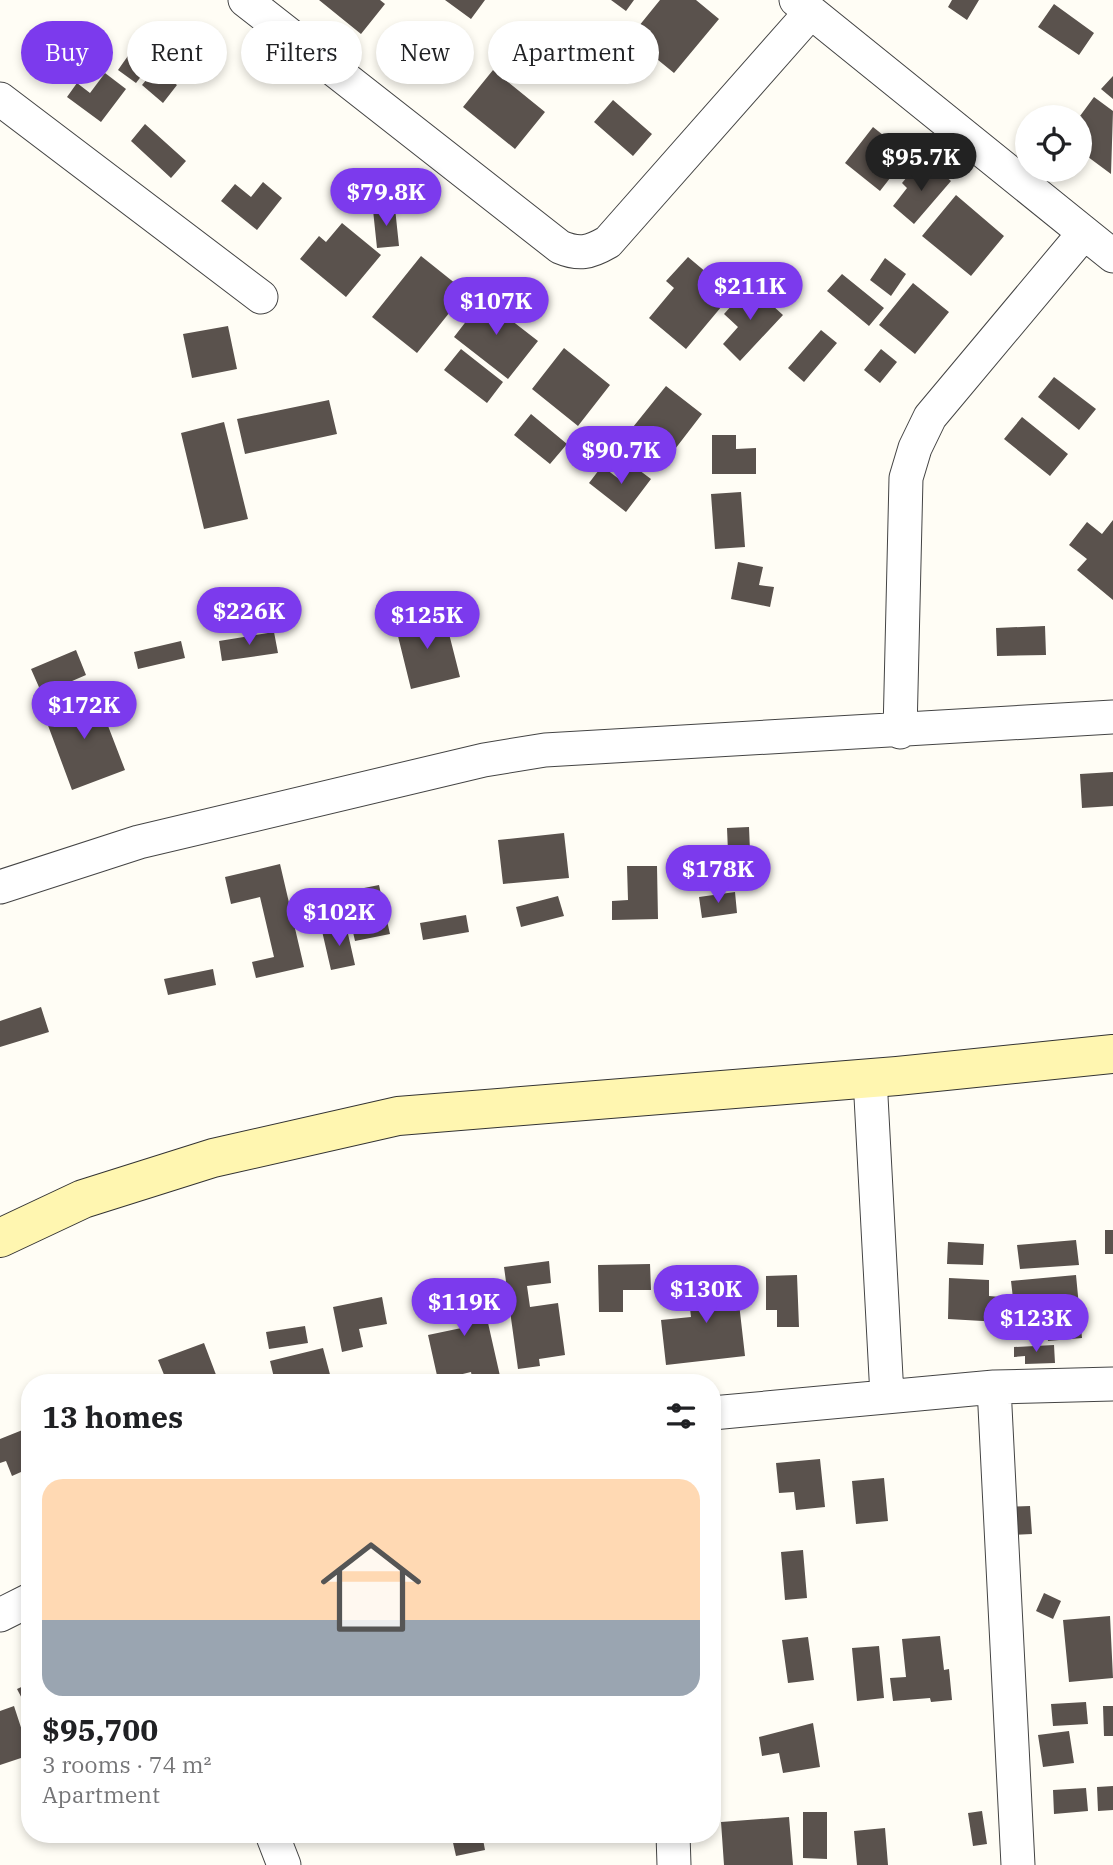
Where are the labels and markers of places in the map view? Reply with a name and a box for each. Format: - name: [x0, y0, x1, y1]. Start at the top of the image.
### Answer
- pin: $95.7K: [864, 134, 978, 193]
- pin: $79.8K: [329, 168, 443, 228]
- pin: $211K: [701, 262, 799, 322]
- pin: $107K: [447, 278, 545, 337]
- pin: $90.7K: [564, 426, 678, 486]
- pin: $226K: [200, 588, 298, 647]
- pin: $125K: [378, 592, 476, 651]
- pin: $172K: [35, 682, 133, 741]
- pin: $178K: [669, 846, 767, 905]
- pin: $102K: [290, 888, 388, 948]
- pin: $130K: [657, 1266, 755, 1325]
- pin: $119K: [415, 1278, 513, 1338]
- pin: $123K: [987, 1294, 1085, 1354]

